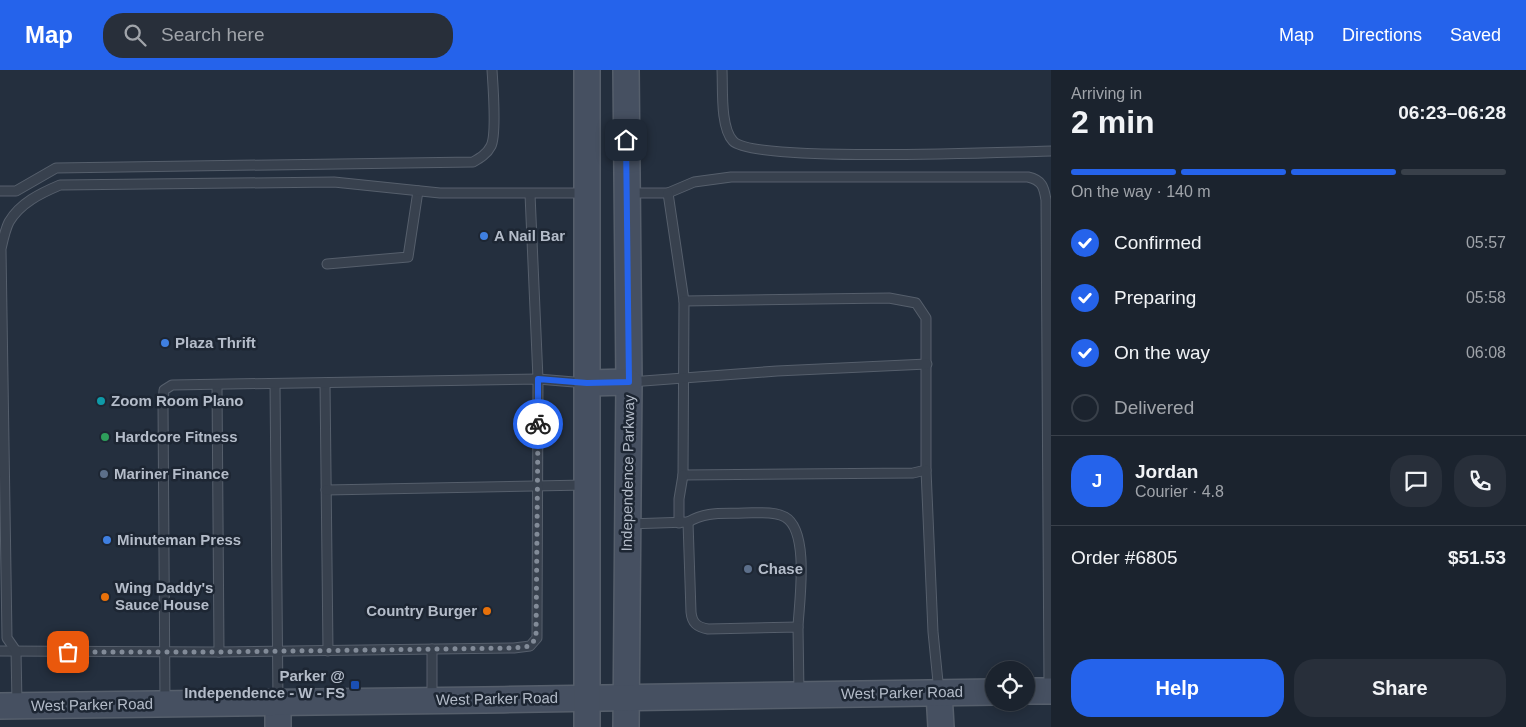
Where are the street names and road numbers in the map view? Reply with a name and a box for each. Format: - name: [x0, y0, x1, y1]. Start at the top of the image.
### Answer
- street label: Independence Parkway: [618, 394, 637, 552]
- street label: West Parker Road: [841, 683, 963, 702]
- street label: West Parker Road: [436, 689, 558, 708]
- street label: West Parker Road: [31, 695, 153, 714]

